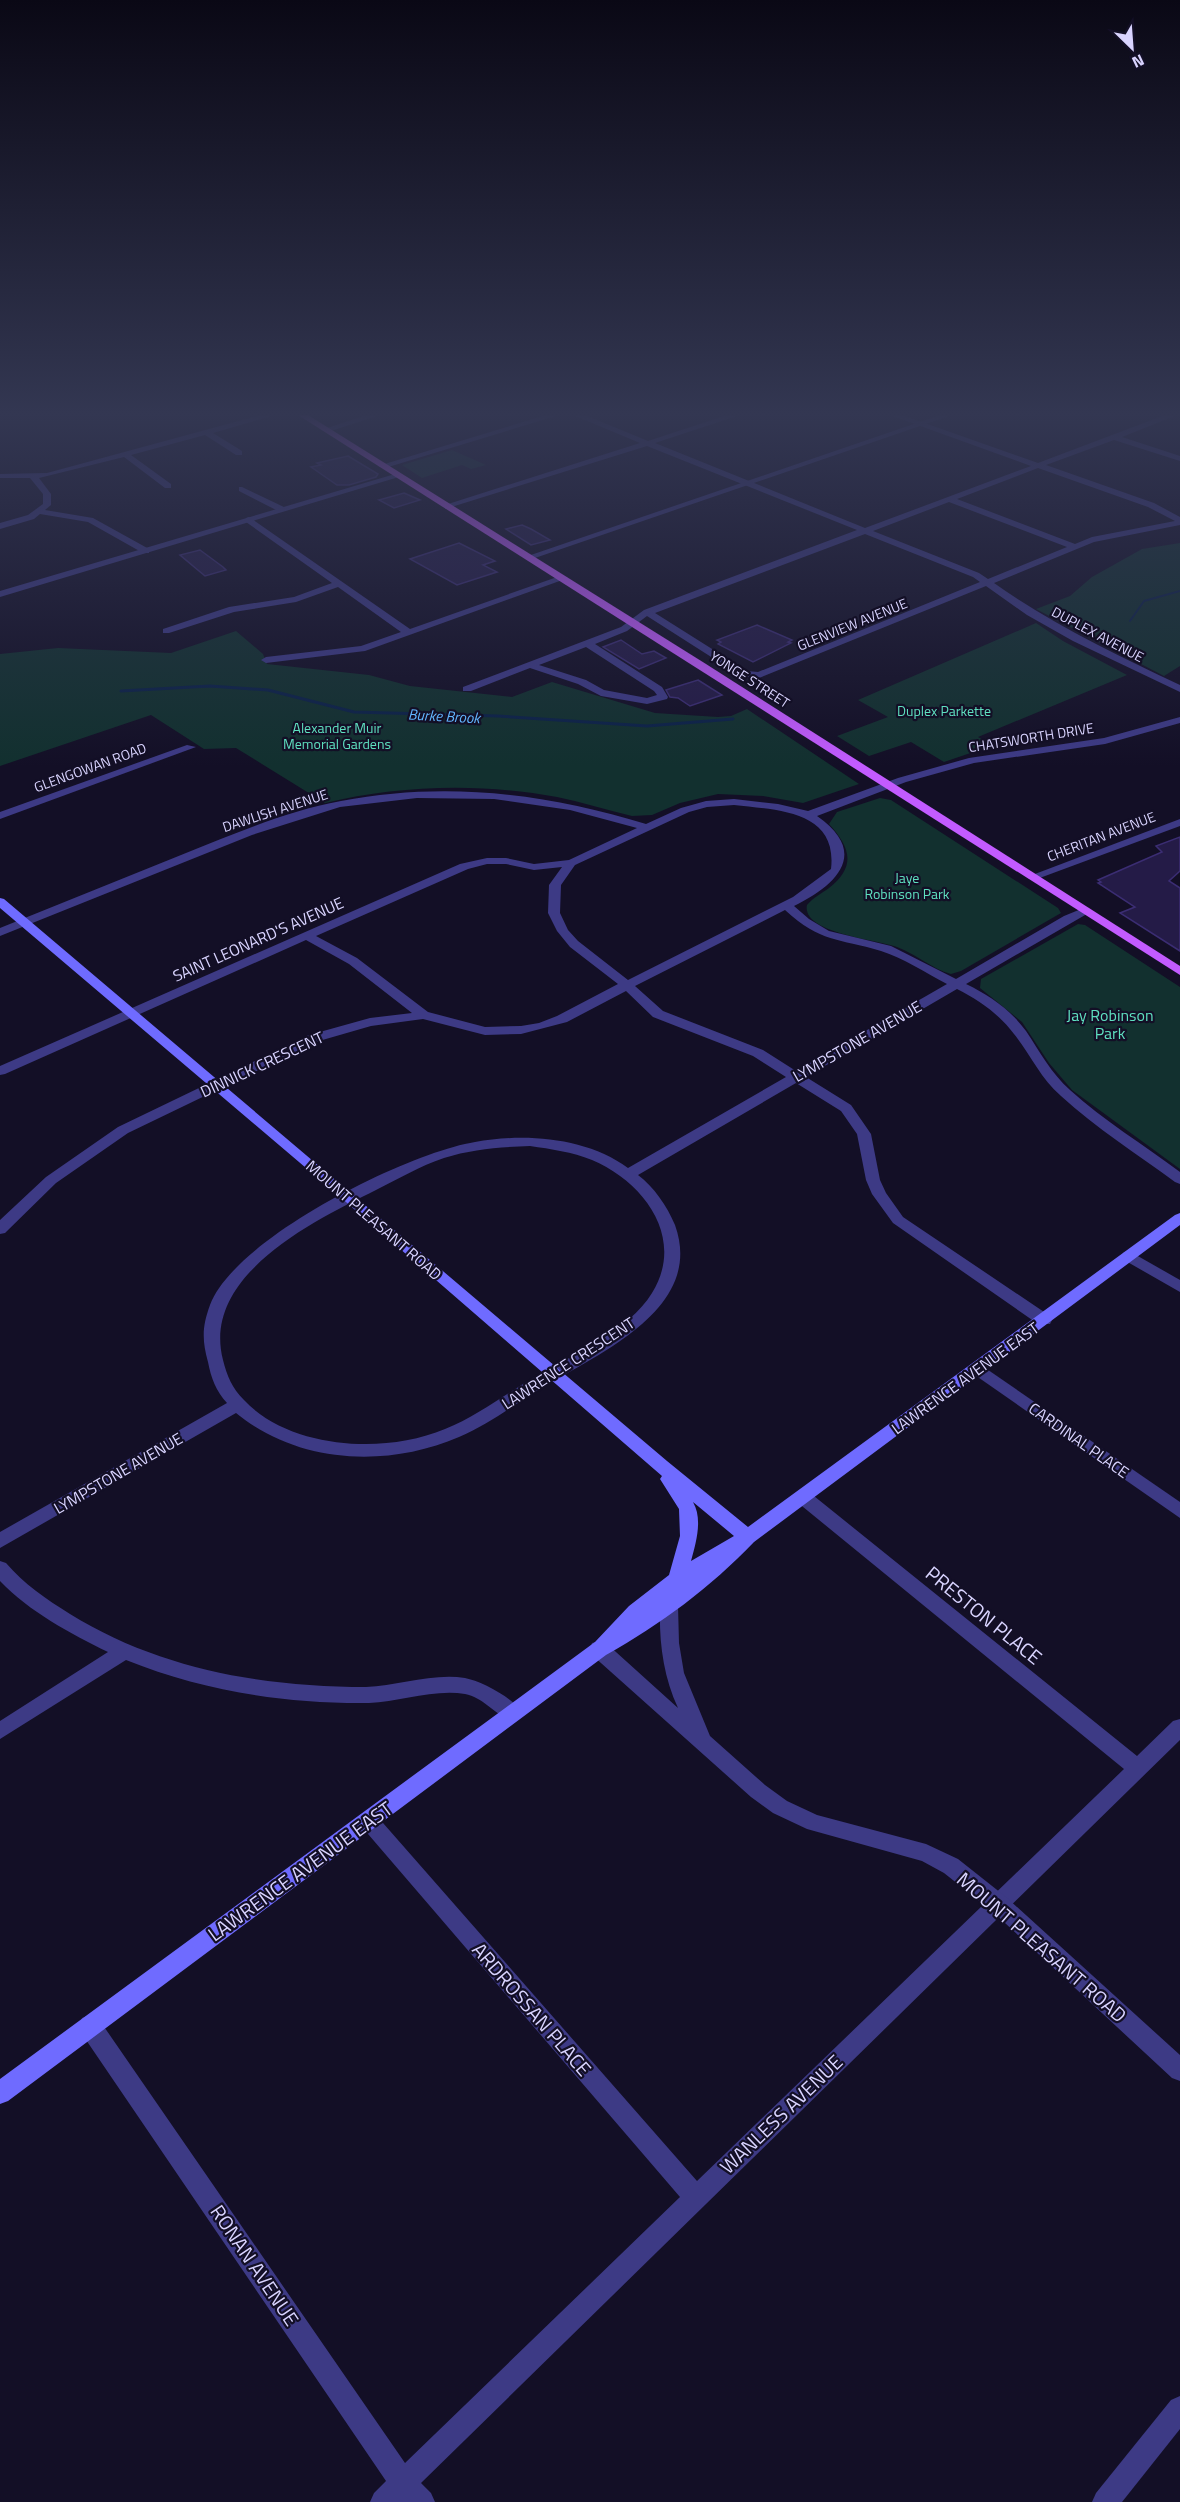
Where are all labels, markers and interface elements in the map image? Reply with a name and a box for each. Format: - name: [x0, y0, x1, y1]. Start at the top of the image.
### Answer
- north arrow: [1102, 18, 1162, 78]
- text: N: [1128, 48, 1148, 75]
- street label: GLENVIEW AVENUE: [794, 592, 911, 656]
- street label: DUPLEX AVENUE: [1048, 601, 1148, 667]
- street label: YONGE STREET: [706, 645, 795, 713]
- park label: Duplex Parkette: [897, 700, 991, 721]
- water label: Burke Brook: [407, 703, 483, 729]
- park label: Alexander Muir Memorial Gardens: [283, 717, 391, 754]
- street label: CHATSWORTH DRIVE: [967, 717, 1095, 757]
- street label: GLENGOWAN ROAD: [31, 737, 149, 797]
- street label: DAWLISH AVENUE: [220, 783, 331, 837]
- street label: CHERITAN AVENUE: [1044, 806, 1158, 866]
- park label: Jaye Robinson Park: [864, 867, 950, 904]
- street label: SAINT LEONARD'S AVENUE: [169, 890, 347, 988]
- street label: LYMPSTONE AVENUE: [788, 994, 926, 1088]
- park label: Jay Robinson Park: [1067, 1003, 1153, 1045]
- street label: DINNICK CRESCENT: [196, 1025, 328, 1103]
- street label: MOUNT PLEASANT ROAD: [301, 1154, 447, 1286]
- street label: LAWRENCE CRESCENT: [497, 1311, 640, 1415]
- street label: LAWRENCE AVENUE EAST: [886, 1316, 1044, 1440]
- street label: CARDINAL PLACE: [1024, 1396, 1134, 1484]
- street label: LYMPSTONE AVENUE: [49, 1426, 187, 1520]
- street label: PRESTON PLACE: [919, 1558, 1049, 1672]
- street label: LAWRENCE AVENUE EAST: [201, 1793, 399, 1949]
- street label: MOUNT PLEASANT ROAD: [950, 1864, 1134, 2030]
- street label: ARDROSSAN PLACE: [465, 1935, 599, 2083]
- street label: WANLESS AVENUE: [712, 2047, 850, 2181]
- street label: RONAN AVENUE: [203, 2198, 307, 2332]

